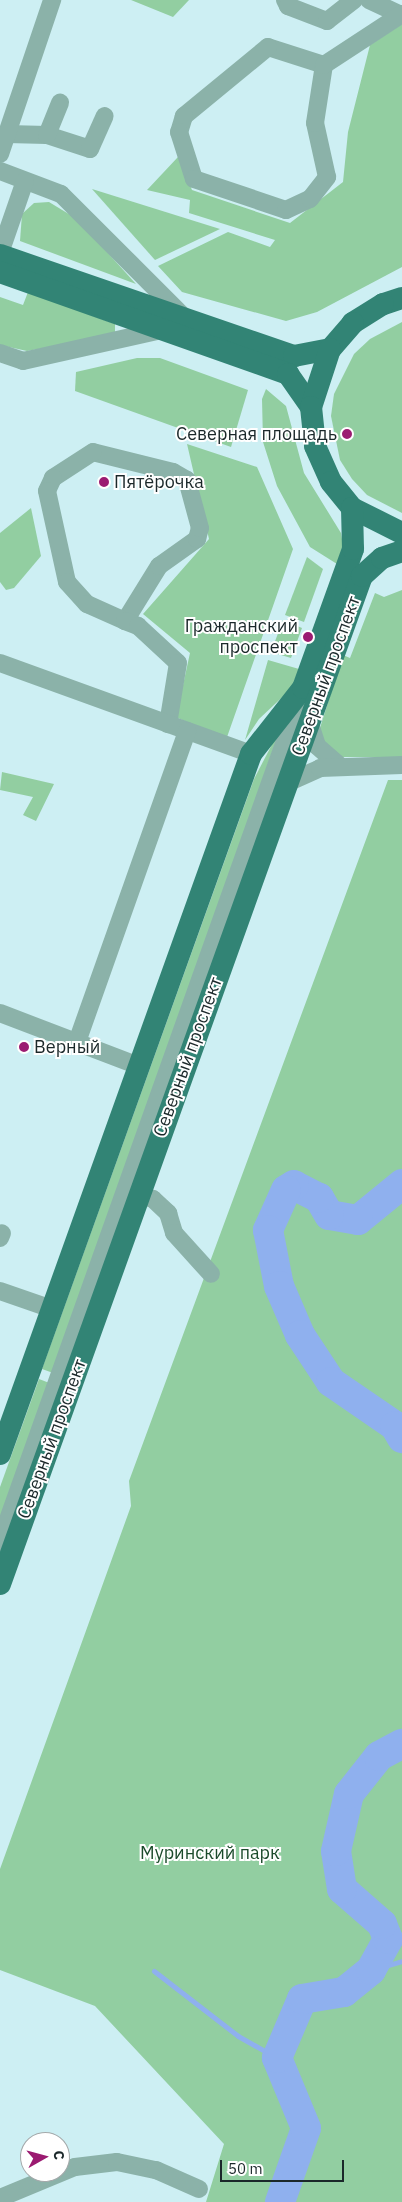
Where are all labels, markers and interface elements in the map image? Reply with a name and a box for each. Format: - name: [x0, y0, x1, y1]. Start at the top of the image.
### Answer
- place label: Северная площадь: [176, 423, 337, 445]
- marker: Северная площадь: [341, 428, 353, 440]
- place label: Пятёрочка: [114, 471, 204, 493]
- marker: Пятёрочка: [98, 476, 110, 488]
- street label: Северный проспект: [287, 593, 365, 759]
- place label: Гражданский проспект: [185, 616, 298, 659]
- marker: Гражданский проспект: [302, 631, 314, 643]
- street label: Северный проспект: [149, 974, 227, 1140]
- place label: Верный: [34, 1036, 100, 1058]
- marker: Верный: [18, 1041, 30, 1053]
- street label: Северный проспект: [13, 1356, 91, 1522]
- park label: Муринский парк: [140, 1842, 280, 1864]
- north arrow: [20, 2132, 70, 2182]
- text: С: [49, 2150, 68, 2161]
- scale bar: [222, 2150, 346, 2182]
- text: 50 m: [228, 2159, 263, 2178]

